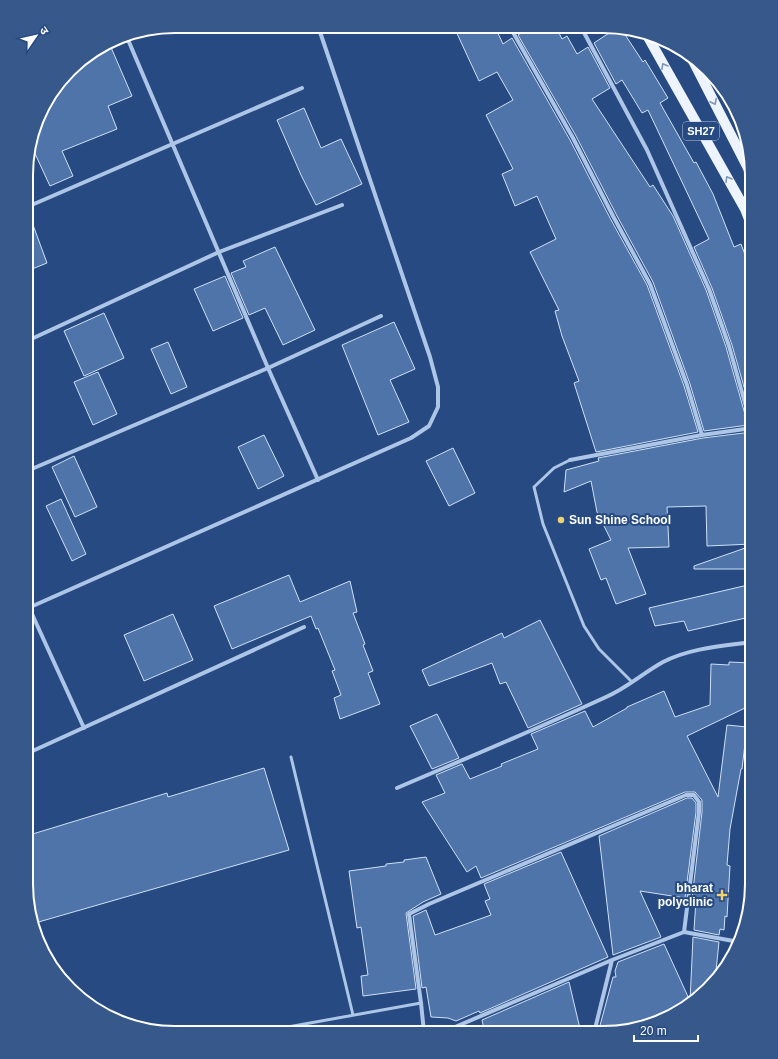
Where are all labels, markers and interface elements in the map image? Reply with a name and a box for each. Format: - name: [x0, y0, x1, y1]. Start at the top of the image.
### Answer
- north arrow: [16, 16, 56, 56]
- text: उ: [38, 24, 51, 37]
- one-way arrow: [662, 63, 669, 70]
- one-way arrow: [709, 98, 717, 105]
- road number: SH27: [683, 122, 719, 140]
- one-way arrow: [726, 176, 733, 183]
- place label: Sun Shine School: [569, 513, 671, 527]
- marker: Sun Shine School: [556, 515, 566, 525]
- place label: bharat polyclinic: [658, 881, 713, 909]
- marker: bharat polyclinic: [716, 889, 728, 901]
- scale bar: [634, 1017, 698, 1043]
- text: 20 m: [640, 1024, 667, 1038]

